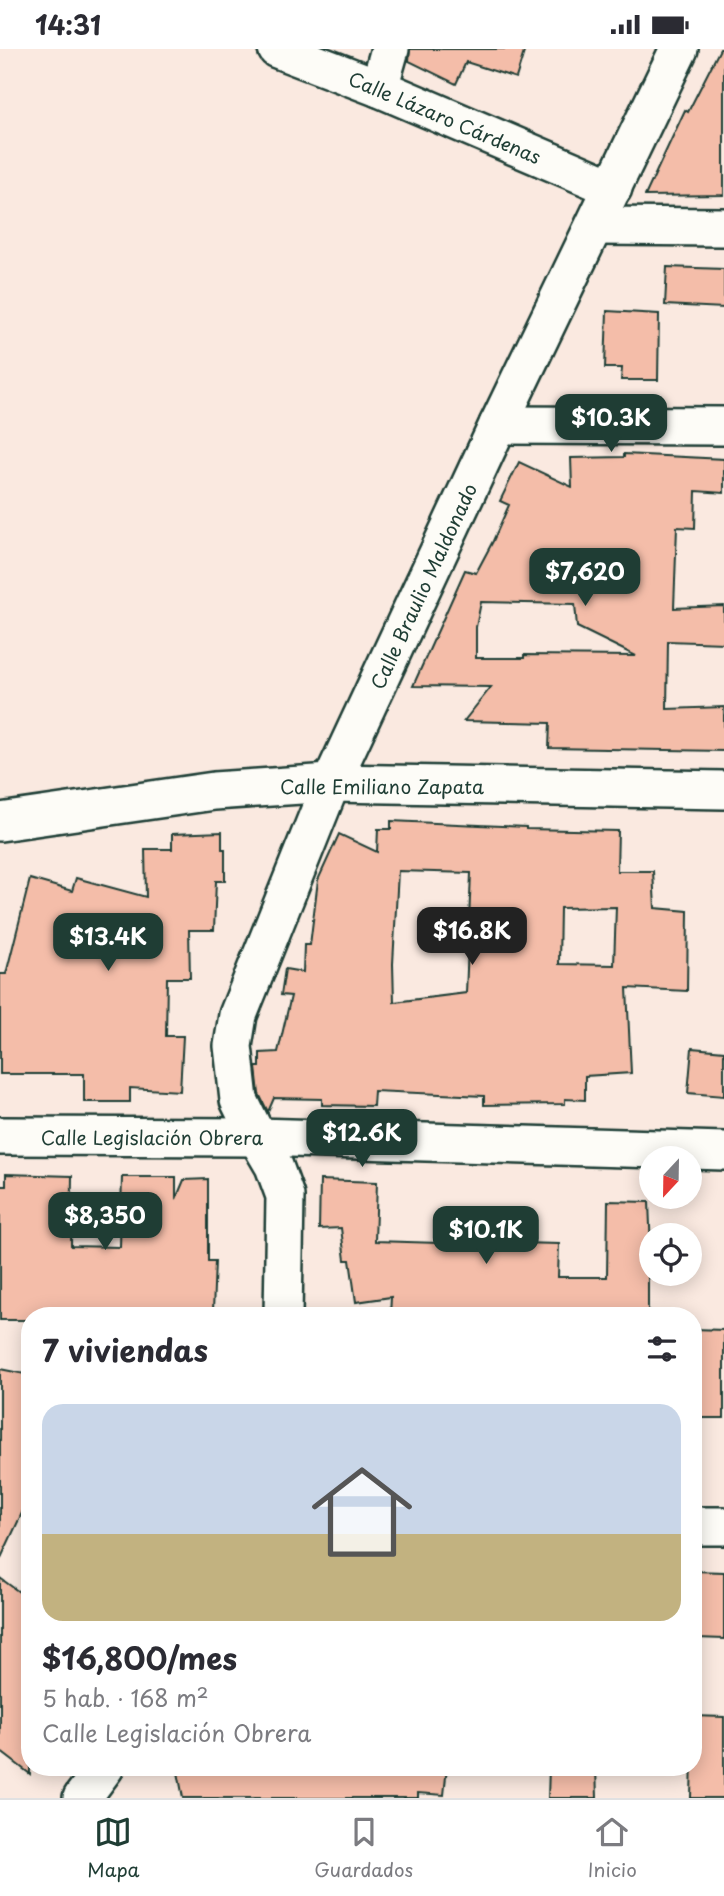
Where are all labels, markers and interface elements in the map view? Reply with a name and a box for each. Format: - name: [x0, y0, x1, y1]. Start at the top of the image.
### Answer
- text: 14:31: [35, 5, 101, 44]
- street label: Calle Lázaro Cárdenas: [344, 64, 546, 170]
- pin: $10.3K: [554, 395, 668, 454]
- text: $10.3K: [571, 399, 651, 434]
- street label: Calle Braulio Maldonado: [363, 478, 483, 694]
- pin: $7,620: [528, 549, 642, 608]
- text: $7,620: [545, 553, 625, 588]
- street label: Calle Emiliano Zapata: [280, 772, 484, 800]
- pin: $16.8K: [415, 907, 529, 967]
- text: $16.8K: [433, 912, 511, 947]
- pin: $13.4K: [51, 913, 165, 973]
- text: $13.4K: [69, 918, 147, 953]
- pin: $12.6K: [305, 1109, 419, 1169]
- text: $12.6K: [322, 1114, 402, 1149]
- street label: Calle Legislación Obrera: [41, 1123, 264, 1151]
- north arrow: [639, 1146, 702, 1209]
- map controls: [639, 1146, 702, 1286]
- pin: $8,350: [48, 1193, 162, 1252]
- text: $8,350: [64, 1197, 146, 1232]
- pin: $10.1K: [429, 1207, 543, 1266]
- text: $10.1K: [449, 1211, 523, 1246]
- button: locate: [639, 1223, 702, 1286]
- text: 7 viviendas: [42, 1327, 208, 1372]
- icon: filters: [643, 1330, 681, 1368]
- icon: home: [299, 1449, 425, 1575]
- text: $16,800/mes: [42, 1635, 237, 1680]
- text: 5 hab. · 168 m²: [42, 1680, 209, 1715]
- text: Calle Legislación Obrera: [42, 1715, 311, 1750]
- tab: Mapa: [87, 1813, 140, 1883]
- tab: Guardados: [314, 1813, 413, 1883]
- tab: Inicio: [588, 1813, 637, 1883]

